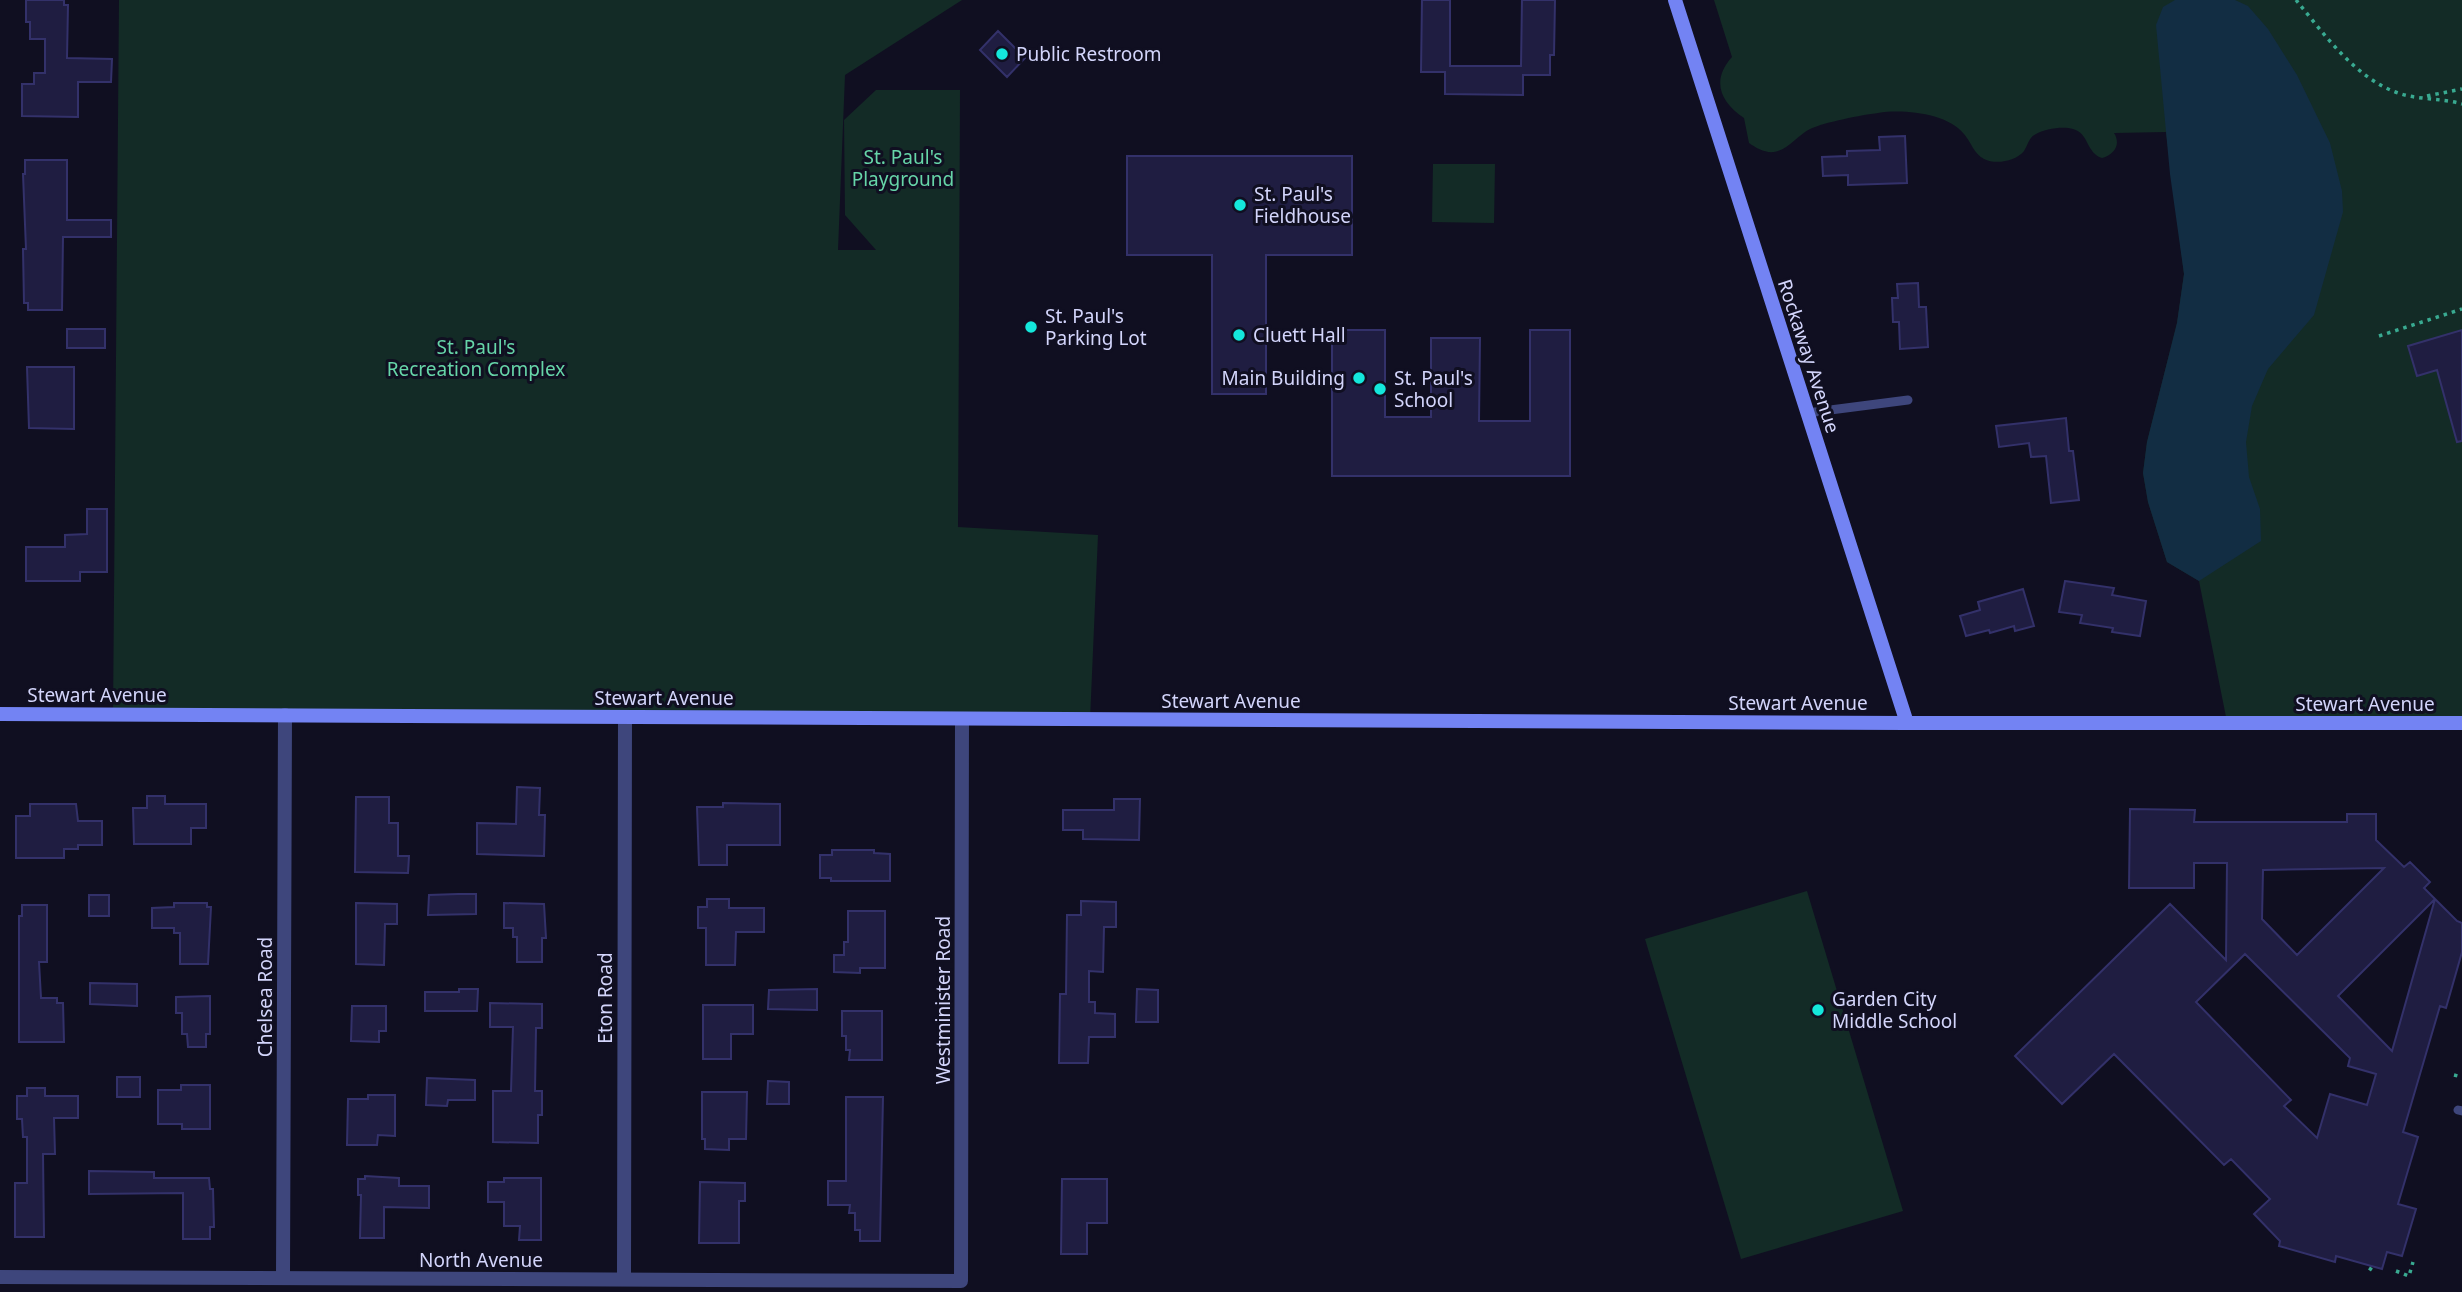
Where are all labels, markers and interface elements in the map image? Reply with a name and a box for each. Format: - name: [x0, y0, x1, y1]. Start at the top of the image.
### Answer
- place label: Public Restroom: [1016, 41, 1162, 67]
- marker: Public Restroom: [994, 46, 1010, 62]
- park label: St. Paul's Playground: [852, 144, 954, 192]
- place label: St. Paul's Fieldhouse: [1254, 181, 1351, 229]
- marker: St. Paul's Fieldhouse: [1232, 197, 1248, 213]
- street label: Rockaway Avenue: [1772, 276, 1846, 436]
- place label: St. Paul's Parking Lot: [1045, 303, 1147, 351]
- marker: St. Paul's Parking Lot: [1023, 319, 1039, 335]
- place label: Cluett Hall: [1253, 322, 1346, 348]
- marker: Cluett Hall: [1231, 327, 1247, 343]
- park label: St. Paul's Recreation Complex: [387, 334, 565, 382]
- place label: Main Building: [1222, 365, 1345, 391]
- place label: St. Paul's School: [1394, 365, 1473, 413]
- marker: Main Building: [1351, 370, 1367, 386]
- marker: St. Paul's School: [1372, 381, 1388, 397]
- street label: Stewart Avenue: [27, 682, 167, 708]
- street label: Stewart Avenue: [594, 685, 734, 711]
- street label: Stewart Avenue: [1161, 688, 1301, 714]
- street label: Stewart Avenue: [1728, 690, 1868, 716]
- street label: Stewart Avenue: [2295, 691, 2435, 717]
- street label: Westminister Road: [930, 916, 956, 1084]
- street label: Chelsea Road: [252, 937, 278, 1057]
- street label: Eton Road: [592, 952, 618, 1044]
- place label: Garden City Middle School: [1832, 986, 1957, 1034]
- marker: Garden City Middle School: [1810, 1002, 1826, 1018]
- street label: North Avenue: [419, 1247, 543, 1273]

